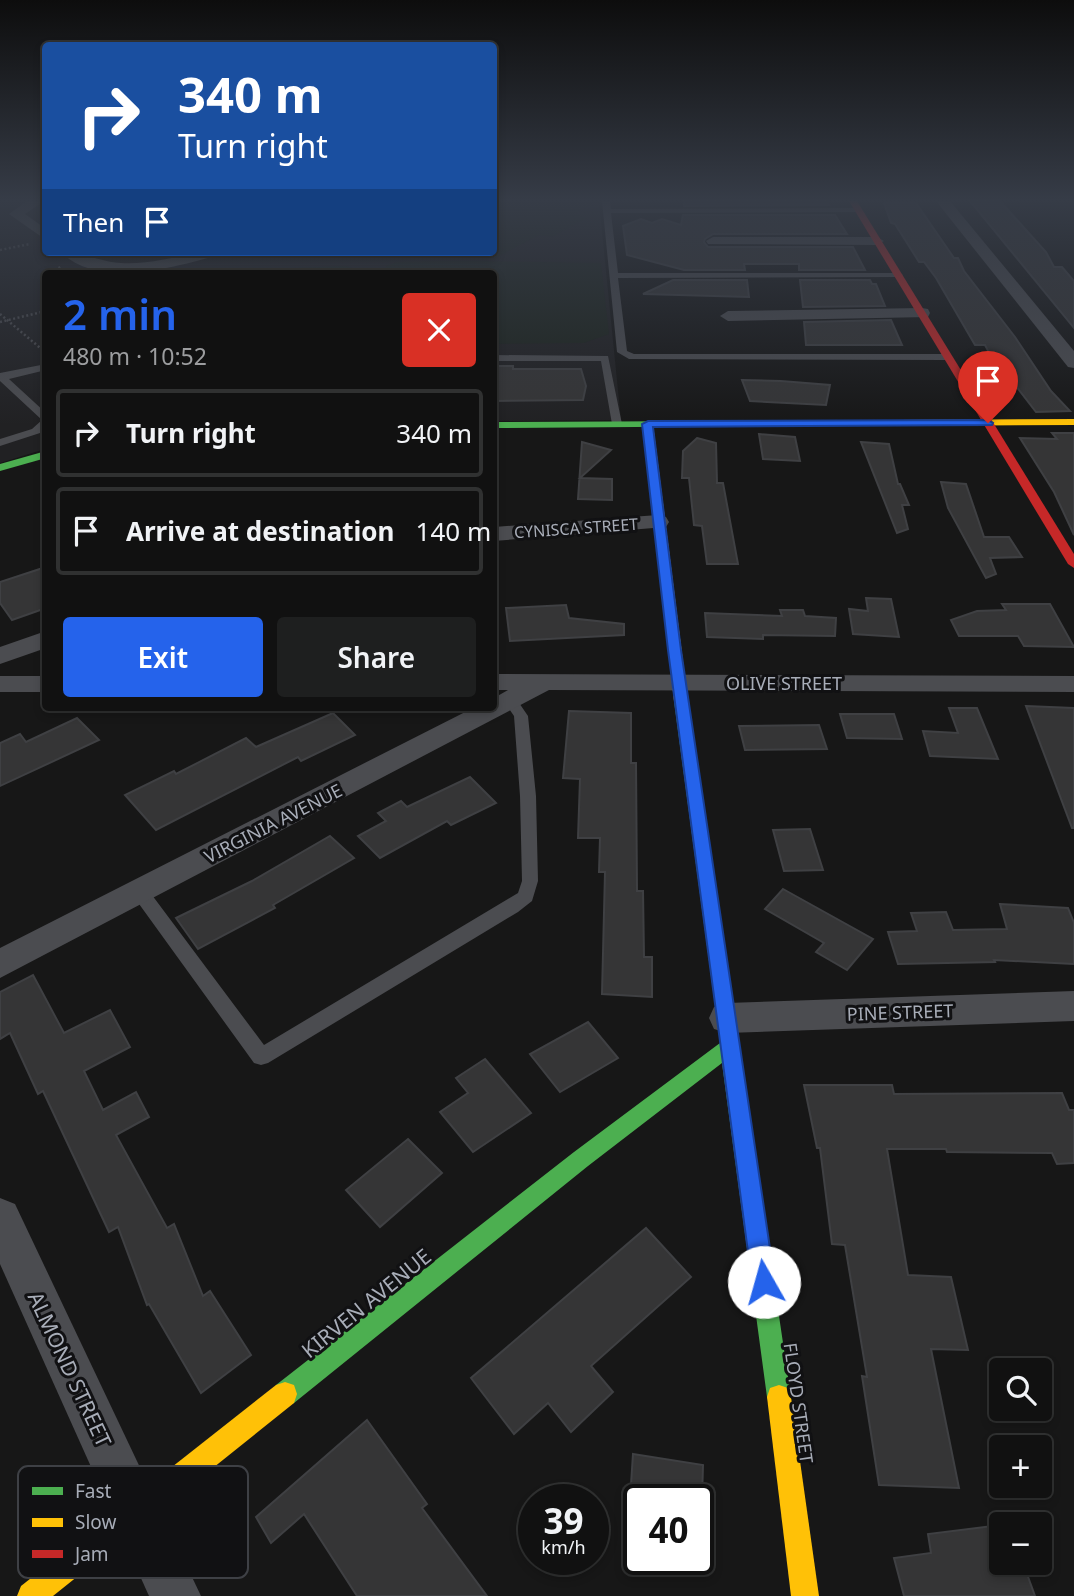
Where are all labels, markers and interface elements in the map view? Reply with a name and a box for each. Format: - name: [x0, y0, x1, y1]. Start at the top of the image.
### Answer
- text: 340 m: [178, 61, 323, 127]
- icon: right: [63, 70, 154, 161]
- text: Turn right: [178, 124, 328, 167]
- icon: arrive: [138, 203, 176, 241]
- text: Then: [63, 204, 124, 240]
- text: 2 min: [63, 285, 177, 342]
- button: close: [402, 293, 476, 367]
- text: 480 m · 10:52: [63, 340, 207, 372]
- pin: [958, 351, 1018, 423]
- icon: arrive: [969, 362, 1007, 400]
- icon: right: [67, 414, 105, 452]
- text: Turn right: [126, 415, 256, 451]
- text: 340 m: [396, 415, 472, 451]
- icon: arrive: [67, 512, 105, 550]
- text: Arrive at destination: [126, 513, 395, 549]
- text: 140 m: [416, 513, 491, 549]
- street label: CYNISCA STREET: [513, 513, 639, 543]
- button: Exit: [63, 617, 263, 697]
- button: Share: [277, 617, 476, 697]
- street label: OLIVE STREET: [726, 671, 842, 695]
- street label: VIRGINIA AVENUE: [200, 778, 346, 868]
- street label: PINE STREET: [846, 998, 954, 1026]
- street label: KIRVEN AVENUE: [296, 1242, 436, 1364]
- position arrow: [727, 1245, 801, 1319]
- street label: ALMOND STREET: [22, 1287, 118, 1451]
- street label: FLOYD STREET: [779, 1341, 819, 1465]
- map controls: [989, 1358, 1052, 1575]
- button: search: [989, 1358, 1052, 1421]
- button: +: [989, 1435, 1052, 1498]
- legend: [18, 1466, 248, 1578]
- text: Fast: [75, 1478, 112, 1504]
- speed limit sign: 40: [623, 1484, 714, 1575]
- text: 39: [543, 1497, 584, 1544]
- text: Slow: [75, 1509, 116, 1535]
- button: −: [989, 1512, 1052, 1575]
- text: km/h: [541, 1535, 586, 1559]
- text: Jam: [73, 1541, 109, 1567]

